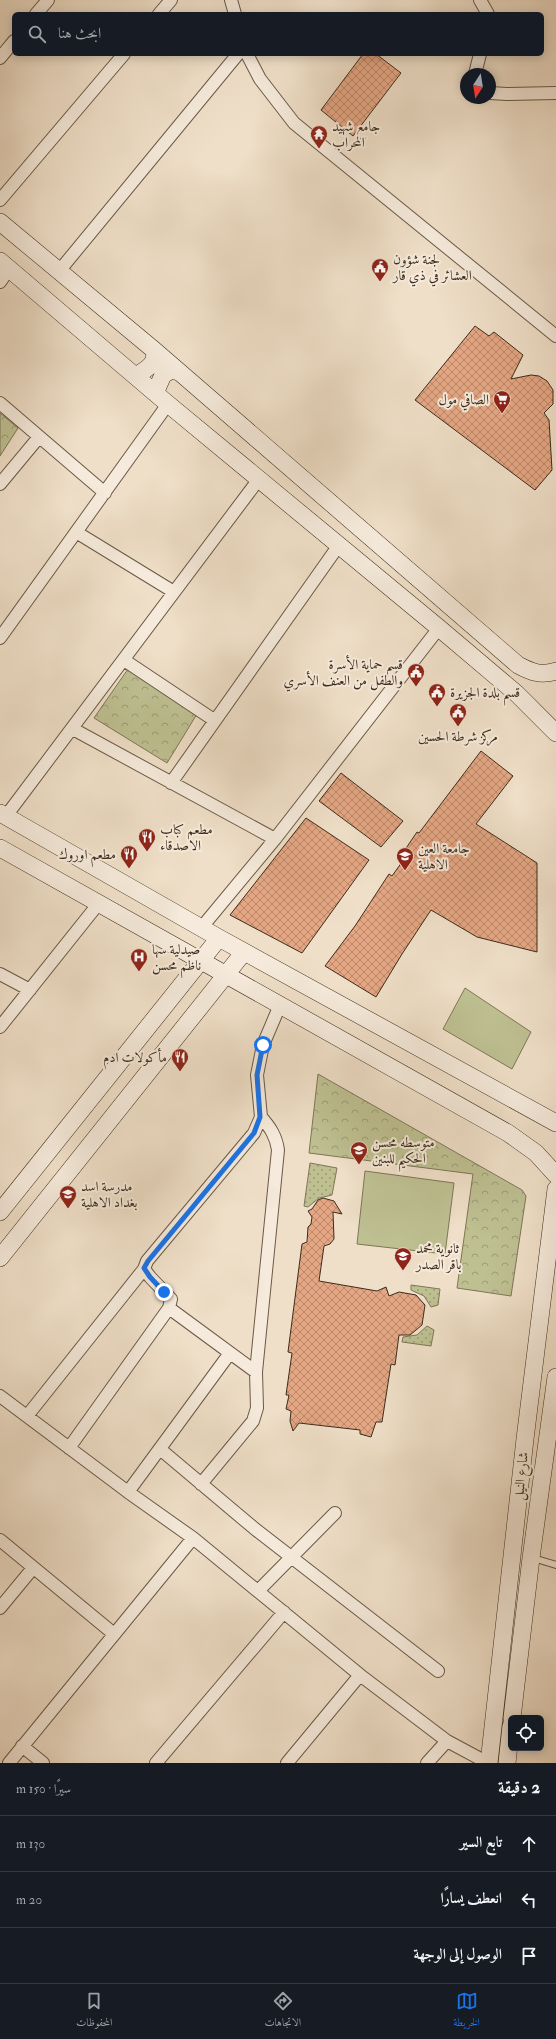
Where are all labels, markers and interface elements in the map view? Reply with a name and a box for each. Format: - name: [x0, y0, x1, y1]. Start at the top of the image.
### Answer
- search box: [12, 12, 544, 56]
- icon: search: [26, 23, 48, 45]
- text: ابحث هنا: [58, 24, 101, 43]
- north arrow: [460, 68, 496, 104]
- place label: جامع شهيد المحراب: [332, 118, 380, 151]
- temple icon: جامع شهيد المحراب: [309, 124, 329, 149]
- place label: لجنة شؤون العشائر في ذي قار: [391, 251, 472, 287]
- public building icon: لجنة شؤون العشائر في ذي قار: [370, 257, 390, 282]
- supermarket icon: الصافي مول: [492, 389, 512, 414]
- place label: الصافي مول: [439, 391, 489, 411]
- place label: قسم حماية الأسرة والطفل من العنف الأسري: [284, 654, 403, 692]
- public building icon: قسم حماية الأسرة والطفل من العنف الأسري: [406, 662, 426, 687]
- public building icon: قسم بلدة الجزيرة: [427, 682, 447, 707]
- place label: قسم بلدة الجزيرة: [450, 684, 520, 706]
- public building icon: مركز شرطة الحسين: [448, 702, 468, 727]
- place label: مركز شرطة الحسين: [418, 728, 498, 746]
- place label: مطعم كباب الاصدقاء: [160, 821, 213, 854]
- restaurant icon: مطعم كباب الاصدقاء: [137, 827, 157, 852]
- place label: جامعة العين الاهلية: [418, 840, 470, 873]
- restaurant icon: مطعم اوروك: [119, 844, 139, 869]
- place label: مطعم اوروك: [58, 846, 116, 868]
- school or university icon: جامعة العين الاهلية: [395, 846, 415, 871]
- place label: صيدلية سها ناظم محسن: [152, 941, 201, 979]
- hospital icon: صيدلية سها ناظم محسن: [129, 947, 149, 972]
- route start: [254, 1036, 272, 1054]
- place label: مأكولات ادم: [103, 1047, 167, 1070]
- restaurant icon: مأكولات ادم: [170, 1047, 190, 1072]
- place label: متوسطه محسن الحكيم للبنين: [372, 1134, 435, 1172]
- school or university icon: متوسطه محسن الحكيم للبنين: [349, 1140, 369, 1165]
- place label: مدرسة اسد بغداد الاهلية: [81, 1178, 138, 1211]
- school or university icon: مدرسة اسد بغداد الاهلية: [58, 1184, 78, 1209]
- place label: ثانوية محمد باقر الصدر: [414, 1240, 462, 1273]
- school or university icon: ثانوية محمد باقر الصدر: [393, 1246, 413, 1271]
- route end: [155, 1283, 173, 1301]
- street label: شارع النيل: [510, 1451, 535, 1501]
- map controls: [508, 1715, 544, 1751]
- button: locate: [508, 1715, 544, 1751]
- text: 2 دقيقة: [498, 1777, 540, 1798]
- text: سيرًا · 150 m: [16, 1781, 71, 1797]
- text: تابع السير: [460, 1833, 502, 1852]
- icon: ahead: [518, 1833, 540, 1855]
- text: 130 m: [16, 1836, 45, 1852]
- text: انعطف يسارًا: [441, 1889, 502, 1908]
- icon: left: [518, 1889, 540, 1911]
- text: 20 m: [16, 1892, 42, 1908]
- text: الوصول إلى الوجهة: [414, 1945, 502, 1964]
- icon: arrive: [518, 1945, 540, 1967]
- tab: المحفوظات: [76, 1990, 112, 2033]
- tab: الاتجاهات: [264, 1990, 301, 2033]
- tab: الخريطة: [453, 1990, 480, 2033]

